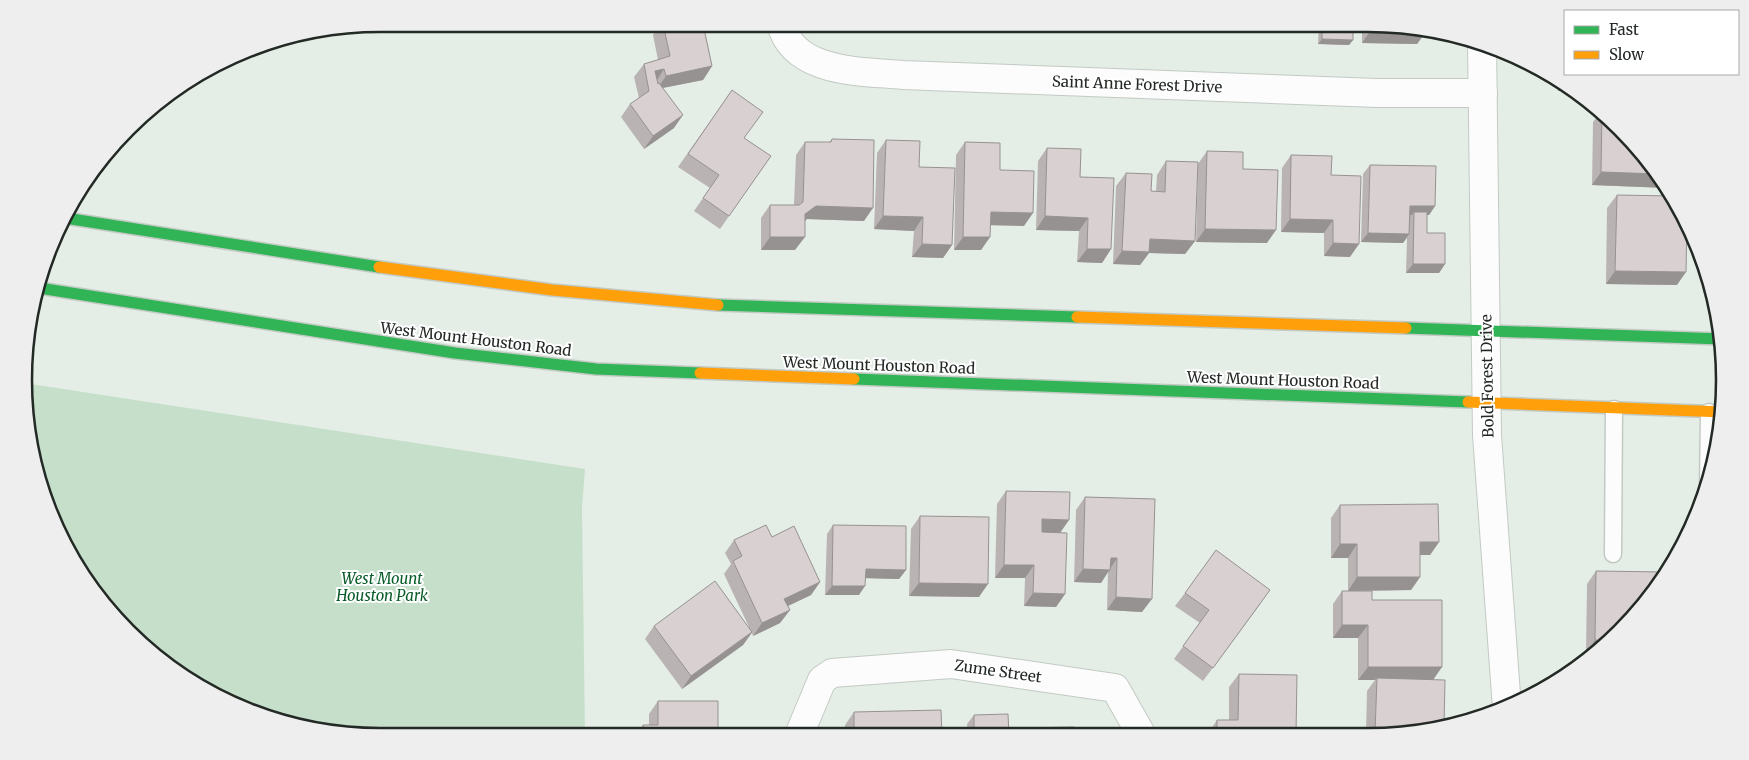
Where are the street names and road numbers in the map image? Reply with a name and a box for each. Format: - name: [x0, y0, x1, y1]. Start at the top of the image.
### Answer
- street label: Saint Anne Forest Drive: [1052, 72, 1223, 96]
- street label: Bold Forest Drive: [1476, 314, 1498, 438]
- street label: West Mount Houston Road: [378, 318, 573, 360]
- street label: West Mount Houston Road: [782, 352, 975, 378]
- street label: West Mount Houston Road: [1186, 367, 1379, 393]
- street label: Zume Street: [953, 655, 1043, 687]

